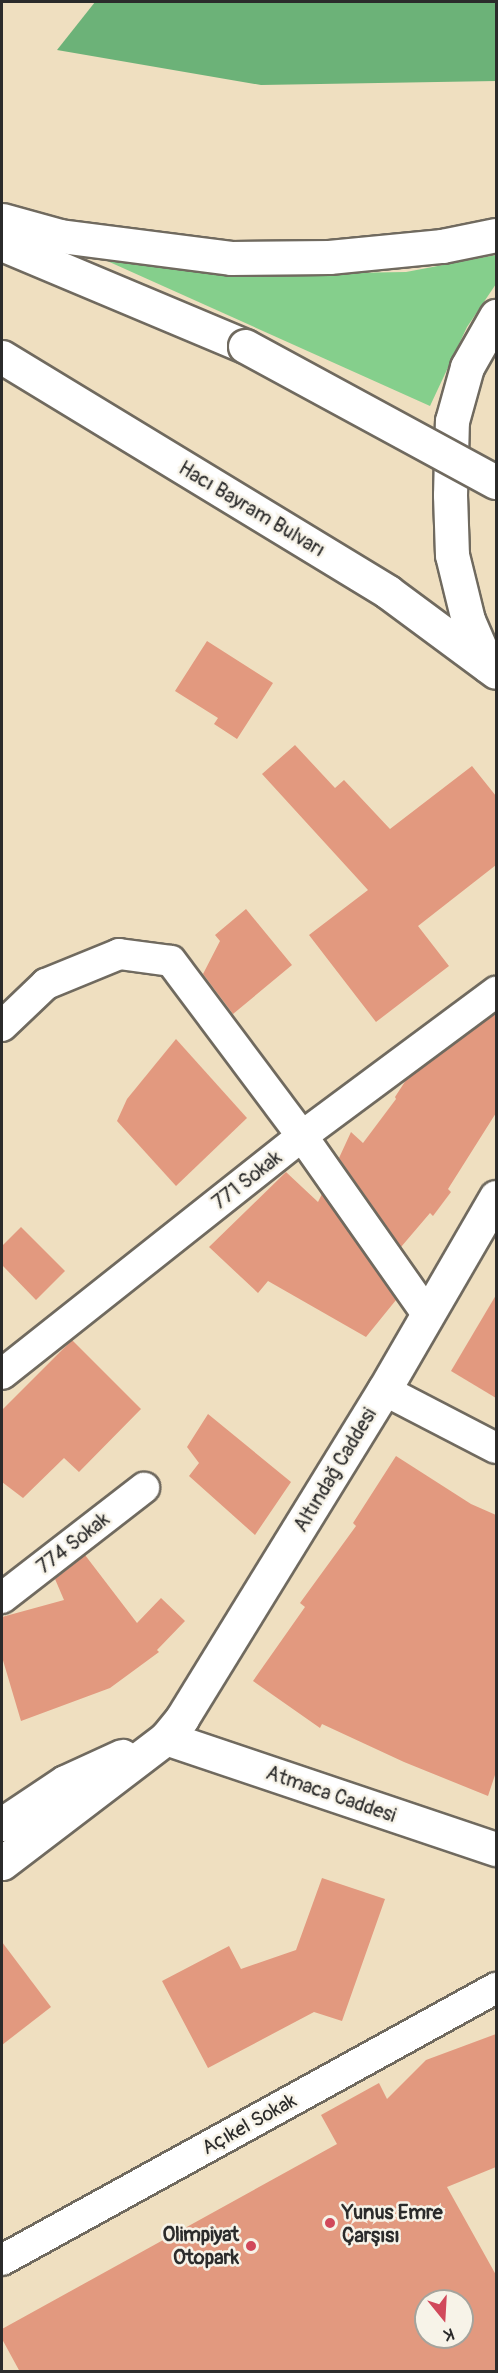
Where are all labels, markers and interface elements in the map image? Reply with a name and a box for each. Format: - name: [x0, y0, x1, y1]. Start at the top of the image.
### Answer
- street label: Hacı Bayram Bulvarı: [174, 456, 330, 562]
- street label: 771 Sokak: [207, 1145, 287, 1215]
- street label: Altındağ Caddesi: [289, 1404, 381, 1536]
- street label: 774 Sokak: [32, 1507, 114, 1579]
- street label: Atmaca Caddesi: [263, 1761, 399, 1827]
- street label: Açıkel Sokak: [198, 2088, 300, 2160]
- place label: Yunus Emre Çarşısı: [342, 2200, 442, 2247]
- marker: Yunus Emre Çarşısı: [323, 2216, 337, 2230]
- place label: Olimpiyat Otopark: [162, 2222, 239, 2269]
- marker: Olimpiyat Otopark: [244, 2239, 258, 2253]
- north arrow: [414, 2289, 474, 2349]
- text: K: [441, 2323, 457, 2345]

